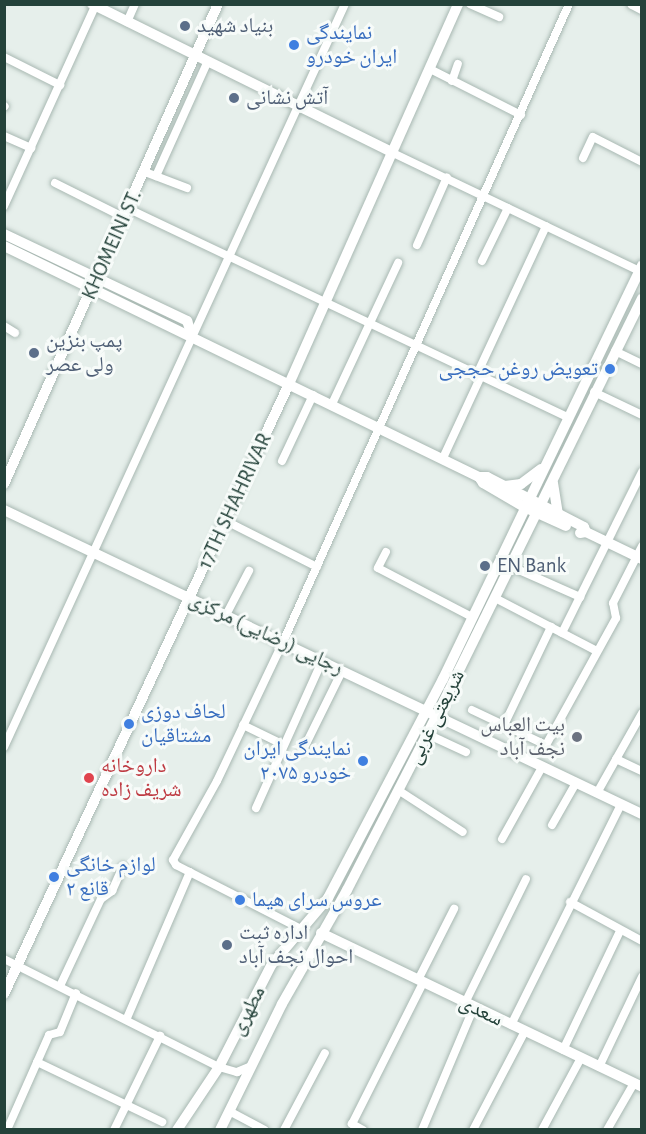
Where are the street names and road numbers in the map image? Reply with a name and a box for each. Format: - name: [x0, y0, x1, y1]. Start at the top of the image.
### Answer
- street label: KHOMEINI ST.: [77, 186, 147, 304]
- street label: 17TH SHAHRIVAR: [193, 429, 277, 573]
- street label: رجایی (رضایی) مرکزی: [185, 587, 347, 681]
- street label: شریعتی غربی: [401, 665, 471, 769]
- street label: مطهری: [225, 982, 271, 1040]
- street label: سعدی: [455, 990, 507, 1032]

